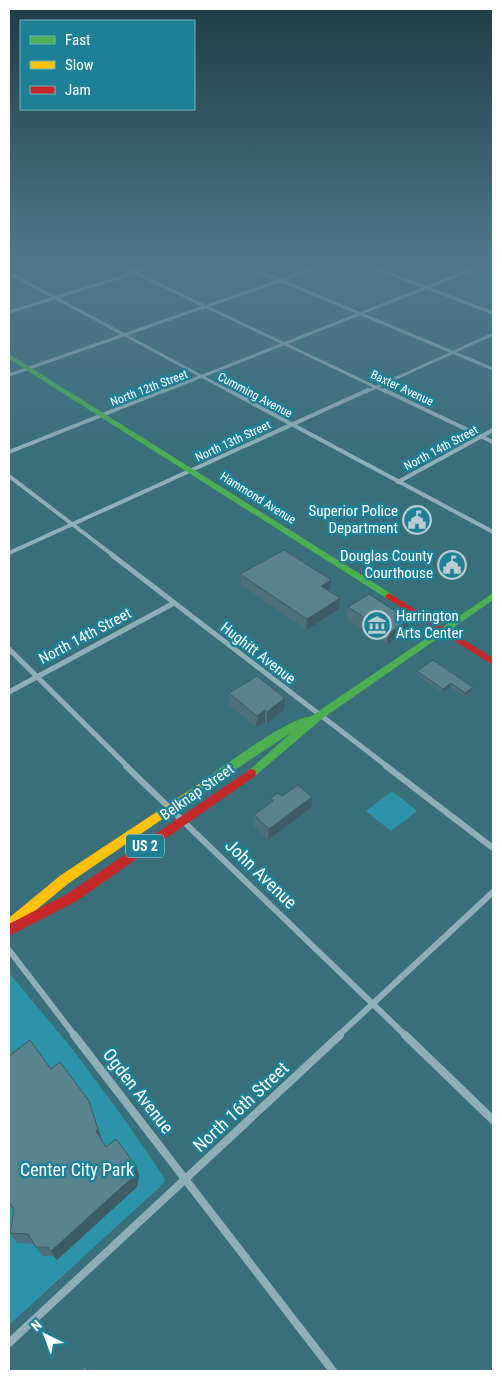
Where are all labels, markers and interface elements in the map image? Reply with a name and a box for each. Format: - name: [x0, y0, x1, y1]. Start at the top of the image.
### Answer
- legend: [20, 20, 195, 110]
- text: Fast: [65, 31, 90, 49]
- text: Slow: [65, 56, 94, 74]
- text: Jam: [65, 81, 91, 99]
- street label: North 12th Street: [108, 367, 190, 409]
- street label: Baxter Avenue: [368, 367, 436, 409]
- street label: Cumming Avenue: [215, 369, 295, 421]
- street label: North 13th Street: [193, 417, 273, 465]
- street label: North 14th Street: [402, 422, 481, 473]
- street label: Hammond Avenue: [218, 469, 299, 527]
- place label: Superior Police Department: [308, 502, 398, 537]
- public building icon: Superior Police Department: [402, 505, 432, 535]
- place label: Douglas County Courthouse: [340, 547, 433, 582]
- public building icon: Douglas County Courthouse: [437, 550, 467, 580]
- street label: North 14th Street: [36, 604, 134, 668]
- place label: Harrington Arts Center: [396, 607, 464, 642]
- museum icon: Harrington Arts Center: [362, 610, 392, 640]
- street label: Hughitt Avenue: [217, 618, 299, 688]
- street label: Belknap Street: [157, 760, 237, 824]
- road number: US 2: [126, 834, 164, 858]
- street label: John Avenue: [221, 834, 301, 913]
- street label: Ogden Avenue: [99, 1044, 178, 1137]
- street label: North 16th Street: [189, 1057, 293, 1156]
- park label: Center City Park: [20, 1159, 134, 1180]
- north arrow: [20, 1310, 70, 1360]
- text: N: [28, 1317, 45, 1334]

